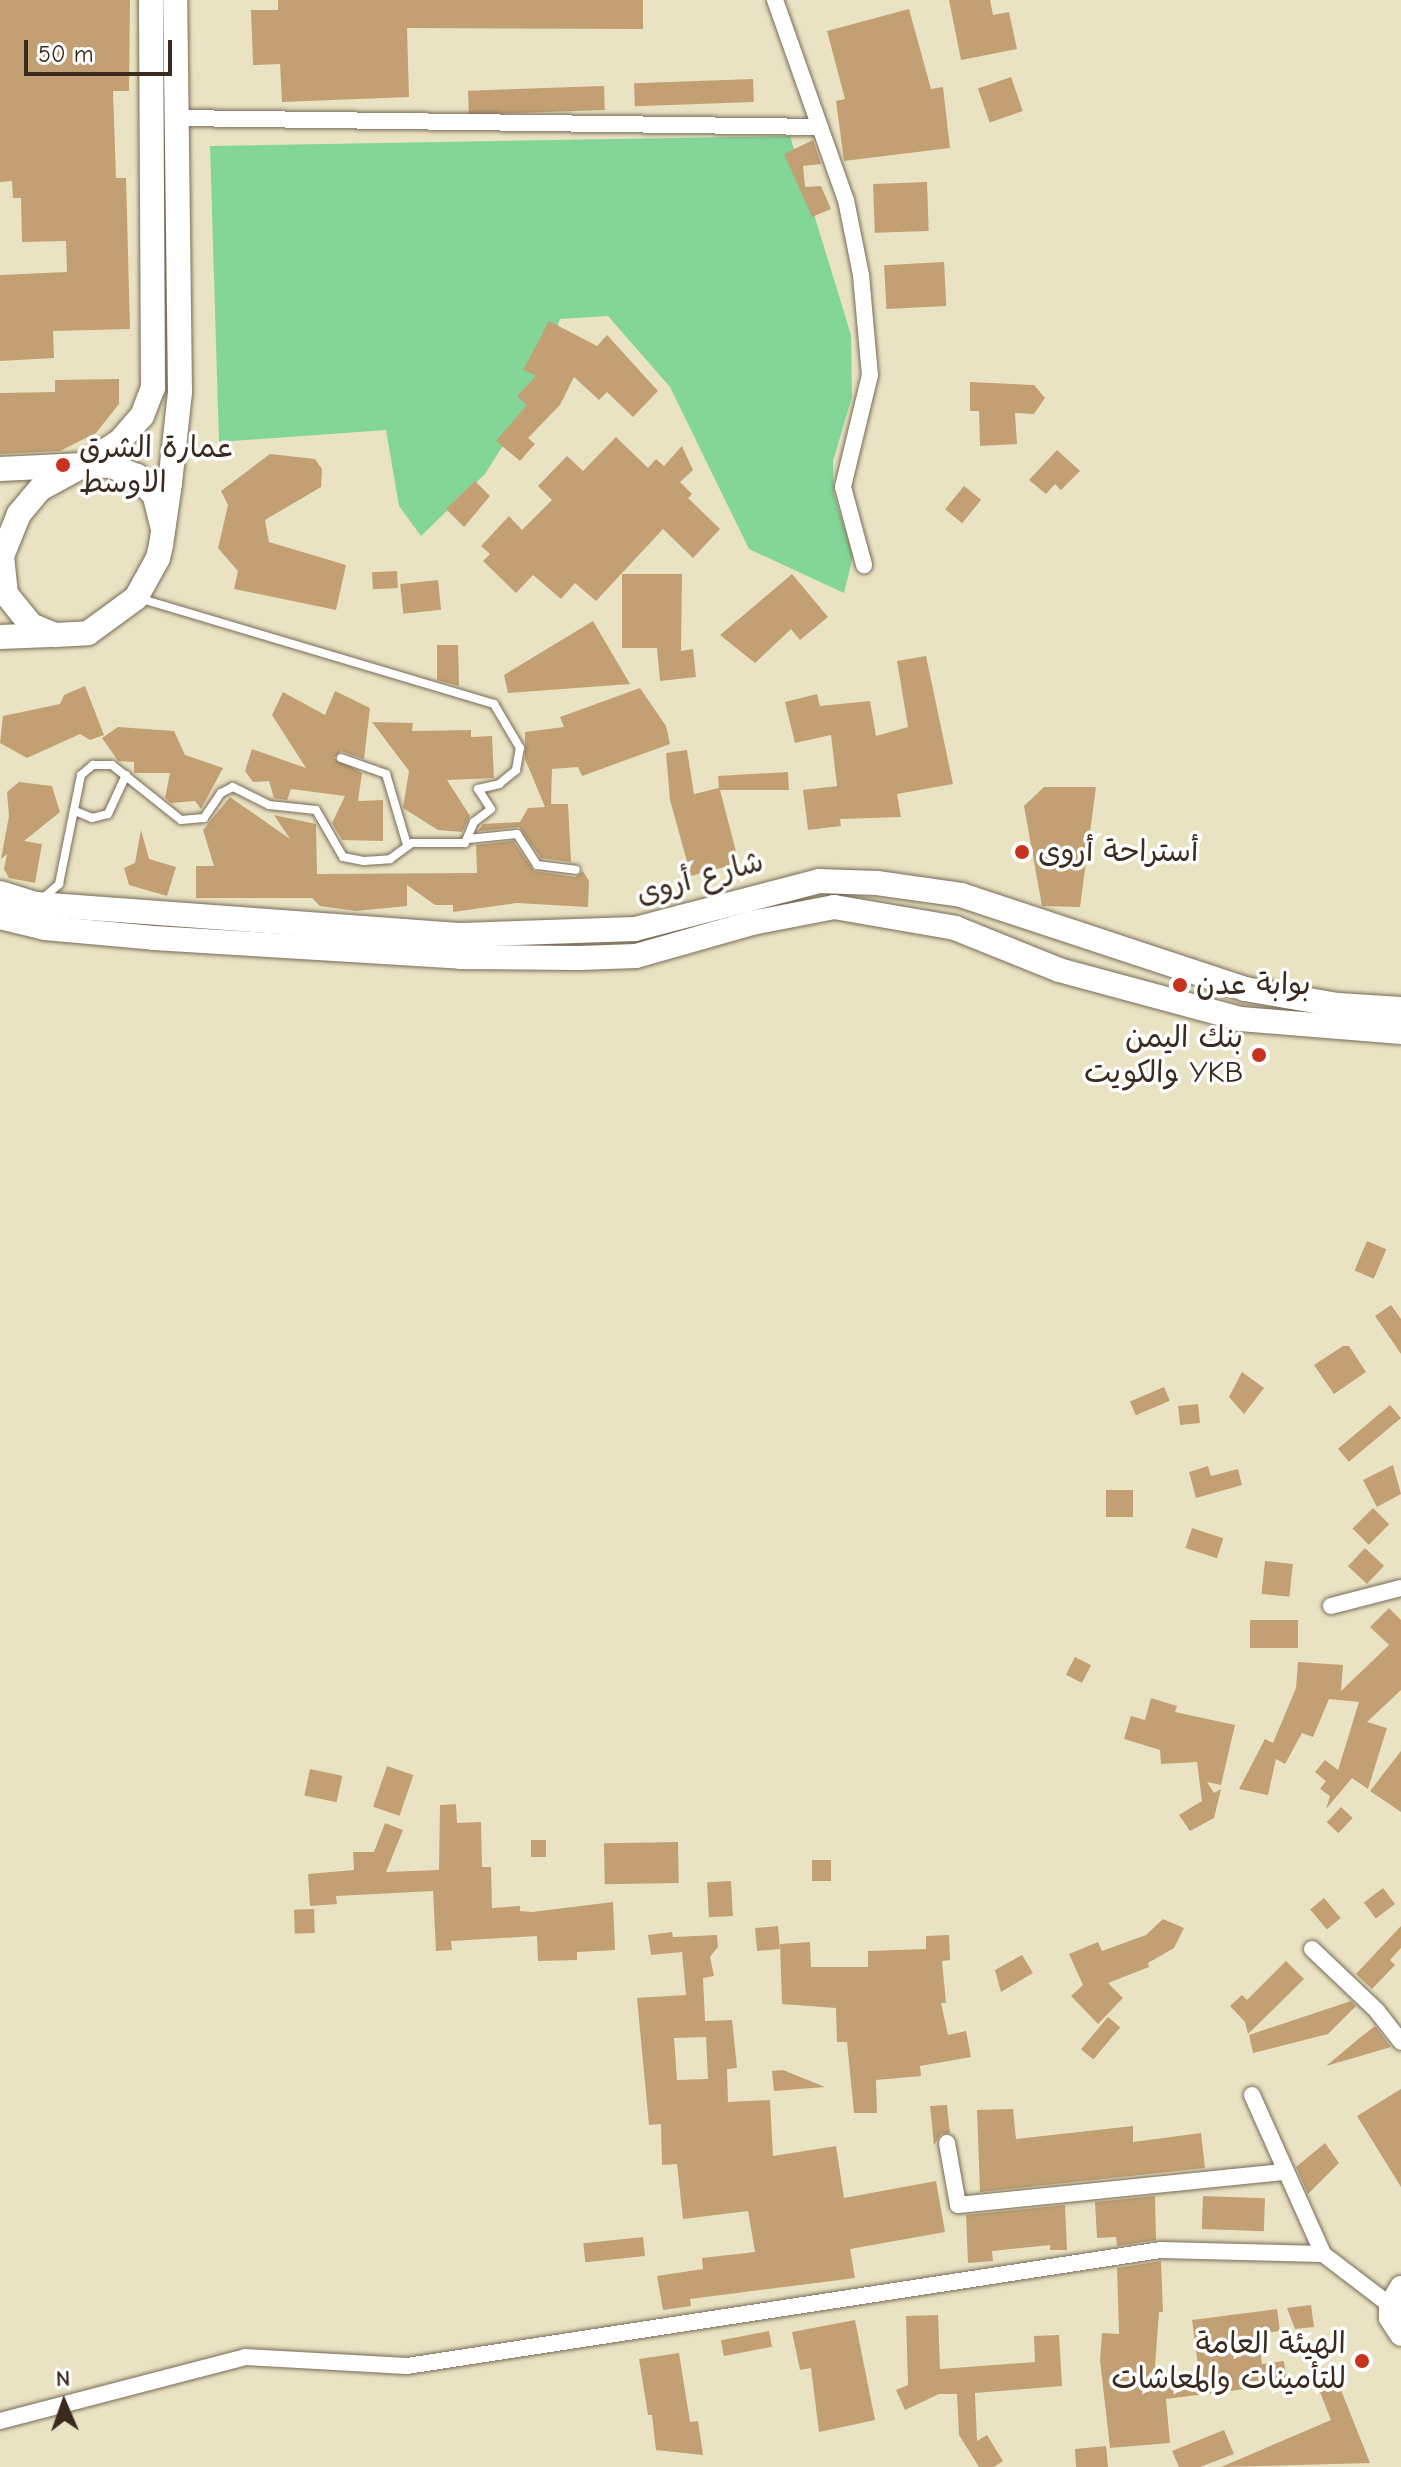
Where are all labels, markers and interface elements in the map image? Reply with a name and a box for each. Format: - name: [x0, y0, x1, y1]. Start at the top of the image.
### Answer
- scale bar: [28, 24, 176, 74]
- text: 50 m: [38, 40, 94, 68]
- place label: عمارة الشرق الاوسط: [79, 430, 235, 500]
- marker: عمارة الشرق الاوسط: [54, 456, 72, 474]
- place label: أستراحة أروى: [1038, 834, 1198, 870]
- marker: أستراحة أروى: [1013, 843, 1031, 861]
- street label: شارع أروى: [632, 844, 768, 912]
- place label: بوابة عدن: [1196, 967, 1311, 1003]
- marker: بوابة عدن: [1171, 976, 1189, 994]
- place label: بنك اليمن والكويت YKB: [1084, 1020, 1243, 1090]
- marker: بنك اليمن والكويت YKB: [1250, 1046, 1268, 1064]
- place label: الهيئة العامة للتأمينات والمعاشات: [1111, 2326, 1346, 2396]
- marker: الهيئة العامة للتأمينات والمعاشات: [1353, 2352, 1371, 2370]
- north arrow: [24, 2363, 104, 2443]
- text: N: [56, 2366, 71, 2392]

